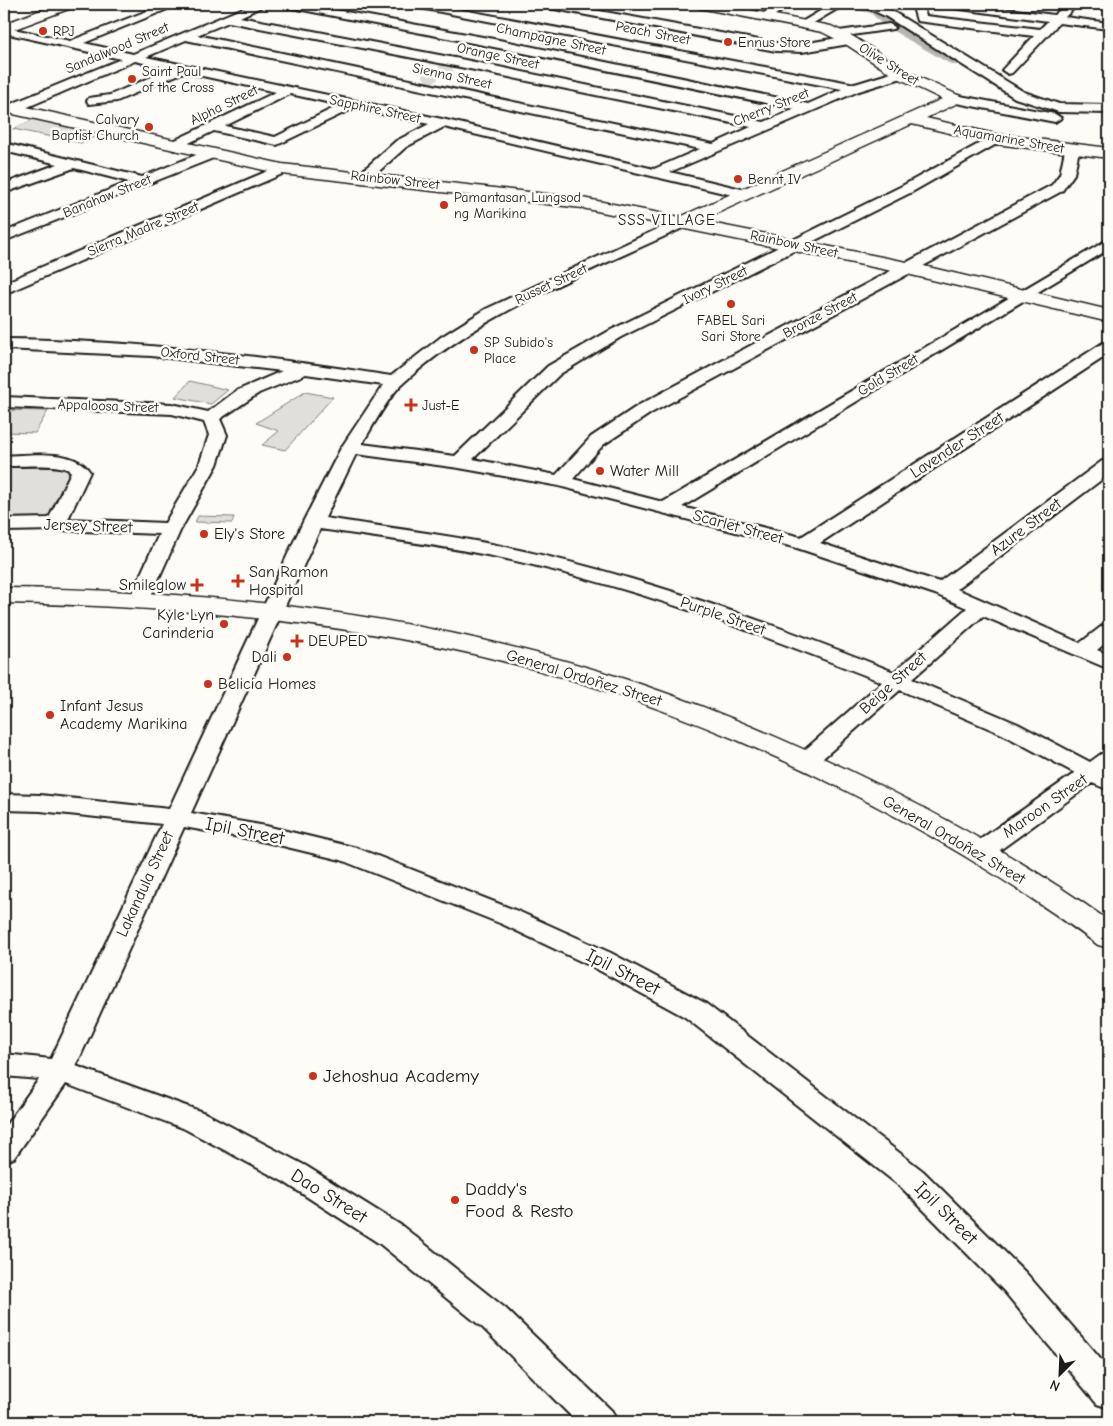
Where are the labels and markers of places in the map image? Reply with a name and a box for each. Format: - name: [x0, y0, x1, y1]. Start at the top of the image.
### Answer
- place label: RPJ: [53, 23, 75, 40]
- marker: RPJ: [37, 25, 49, 37]
- place label: Ennus Store: [738, 34, 811, 51]
- marker: Ennus Store: [722, 36, 734, 48]
- place label: Saint Paul of the Cross: [142, 63, 214, 96]
- marker: Saint Paul of the Cross: [126, 73, 138, 85]
- place label: Calvary Baptist Church: [51, 111, 140, 144]
- marker: Calvary Baptist Church: [143, 121, 155, 133]
- place label: Bennt IV: [748, 171, 801, 188]
- marker: Bennt IV: [732, 173, 744, 185]
- place label: Pamantasan Lungsod ng Marikina: [454, 189, 581, 222]
- marker: Pamantasan Lungsod ng Marikina: [438, 199, 450, 211]
- marker: FABEL Sari Sari Store: [725, 298, 737, 310]
- place label: FABEL Sari Sari Store: [697, 312, 765, 345]
- place label: SP Subido's Place: [484, 334, 553, 367]
- marker: SP Subido's Place: [468, 344, 480, 356]
- place label: Just-E: [422, 397, 459, 414]
- marker: Just-E: [404, 398, 418, 412]
- place label: Water Mill: [610, 462, 679, 480]
- marker: Water Mill: [594, 465, 606, 477]
- place label: Ely's Store: [214, 525, 285, 543]
- marker: Ely's Store: [198, 528, 210, 540]
- place label: San Ramon Hospital: [249, 563, 328, 599]
- marker: San Ramon Hospital: [231, 574, 245, 588]
- place label: Smileglow: [119, 576, 186, 594]
- marker: Smileglow: [190, 578, 204, 592]
- place label: Kyle Lyn Carinderia: [142, 606, 214, 642]
- marker: Kyle Lyn Carinderia: [218, 618, 230, 630]
- place label: DEUPED: [308, 632, 367, 650]
- marker: DEUPED: [290, 634, 304, 648]
- place label: Dali: [252, 648, 277, 666]
- marker: Dali: [281, 651, 293, 663]
- place label: Belicia Homes: [218, 675, 316, 693]
- marker: Belicia Homes: [202, 678, 214, 690]
- place label: Infant Jesus Academy Marikina: [60, 697, 188, 733]
- marker: Infant Jesus Academy Marikina: [44, 709, 56, 721]
- place label: Jehoshua Academy: [323, 1065, 480, 1087]
- marker: Jehoshua Academy: [307, 1070, 319, 1082]
- place label: Daddy's Food & Resto: [465, 1178, 573, 1222]
- marker: Daddy's Food & Resto: [449, 1194, 461, 1206]

